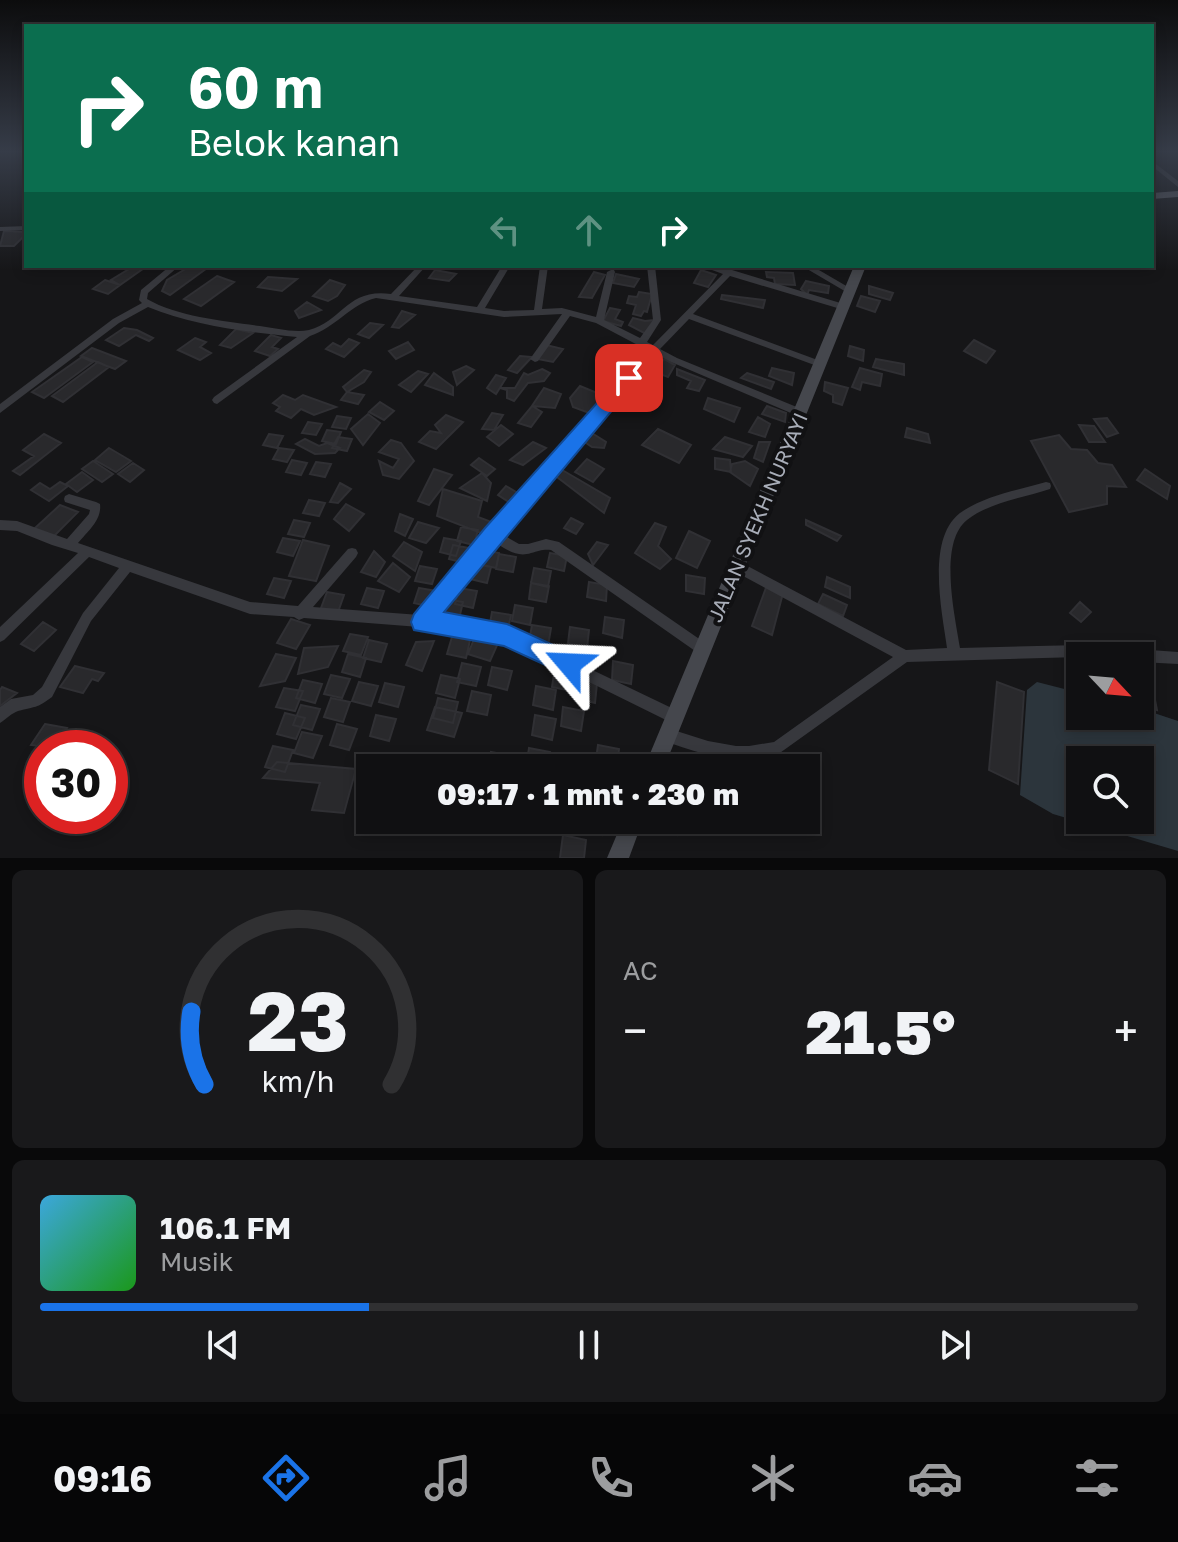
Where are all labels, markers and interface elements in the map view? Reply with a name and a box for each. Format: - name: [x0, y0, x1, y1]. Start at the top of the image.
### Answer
- text: 60 m: [188, 53, 323, 120]
- icon: right: [56, 56, 160, 160]
- text: Belok kanan: [188, 121, 400, 164]
- icon: left: [483, 208, 527, 252]
- icon: ahead: [567, 208, 611, 252]
- icon: right: [651, 208, 695, 252]
- pin: [595, 344, 663, 412]
- icon: arrive: [607, 356, 651, 400]
- street label: JALAN SYEKH NURYAYI: [702, 409, 812, 625]
- position arrow: [527, 622, 611, 706]
- north arrow: [1066, 642, 1154, 730]
- map controls: [1066, 642, 1154, 834]
- speed limit sign: 30: [24, 730, 128, 834]
- button: search: [1066, 746, 1154, 834]
- text: 09:17 · 1 mnt · 230 m: [437, 776, 739, 812]
- text: AC: [623, 955, 658, 986]
- text: 23: [247, 969, 348, 1069]
- text: 21.5°: [806, 995, 955, 1067]
- text: −: [623, 1004, 647, 1057]
- text: +: [1114, 1004, 1138, 1057]
- text: km/h: [261, 1064, 334, 1098]
- text: 106.1 FM: [160, 1210, 291, 1246]
- text: Musik: [160, 1246, 234, 1277]
- icon: previous: [201, 1323, 245, 1367]
- icon: pause: [567, 1323, 611, 1367]
- icon: next: [933, 1323, 977, 1367]
- icon: directions: [258, 1450, 314, 1506]
- icon: music: [420, 1450, 476, 1506]
- icon: phone: [583, 1450, 639, 1506]
- icon: climate: [745, 1450, 801, 1506]
- icon: car: [907, 1450, 963, 1506]
- icon: filters: [1069, 1450, 1125, 1506]
- text: 09:16: [53, 1457, 152, 1500]

